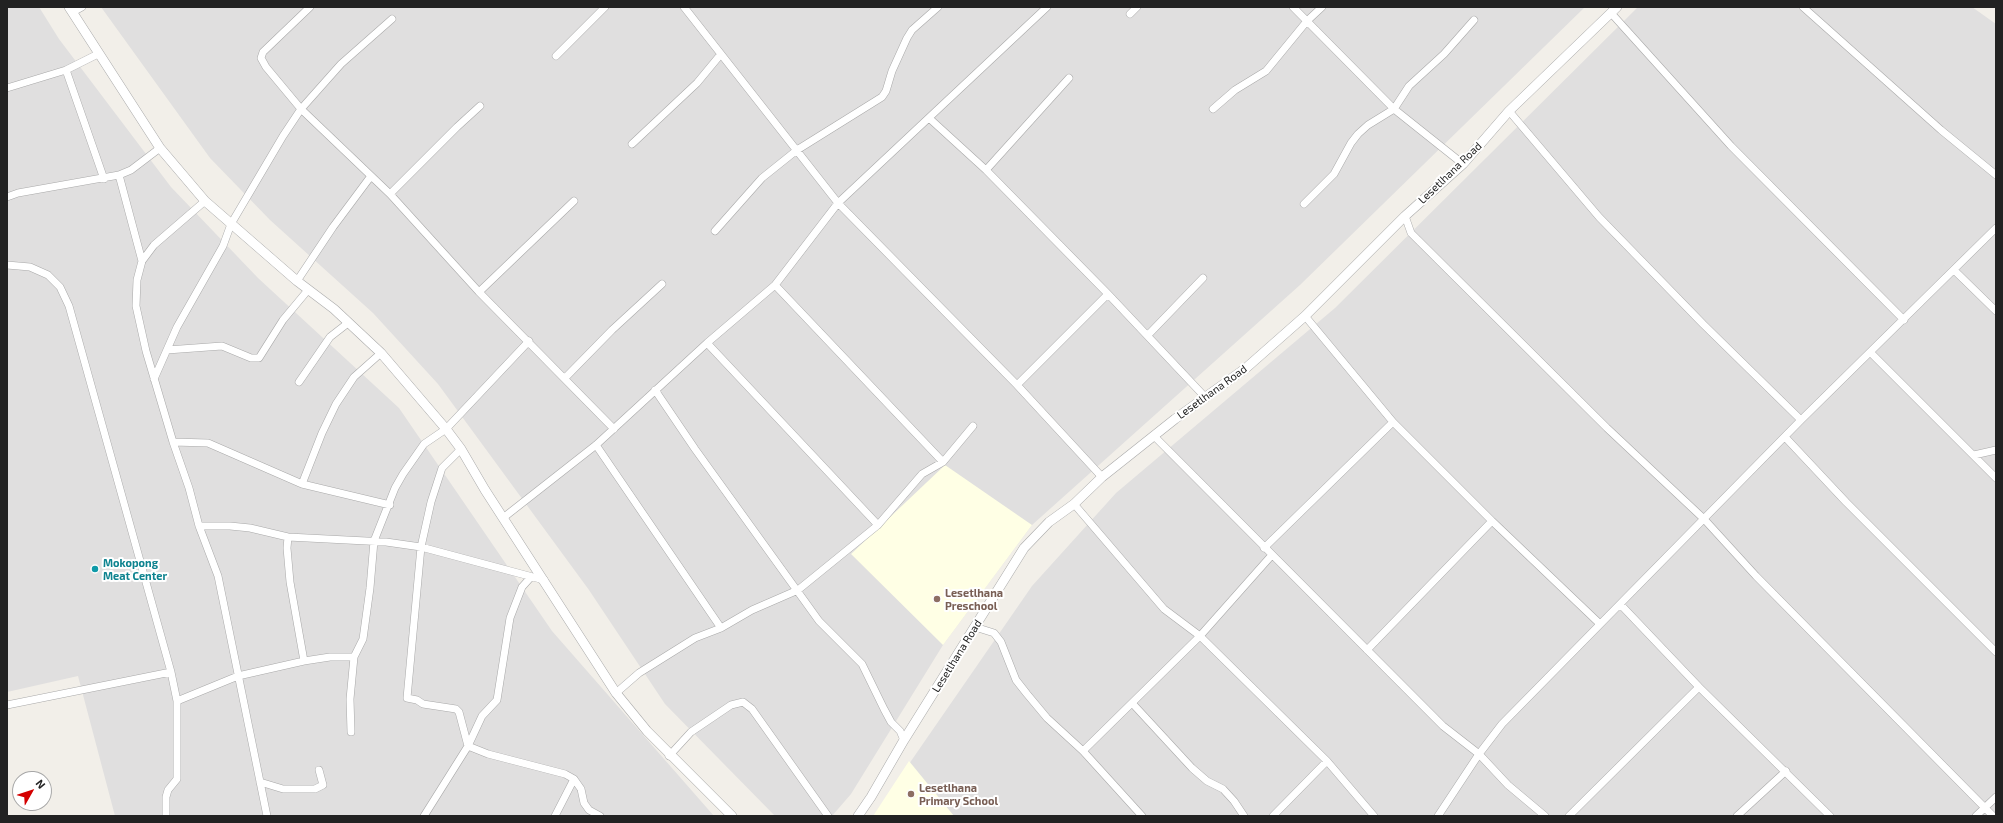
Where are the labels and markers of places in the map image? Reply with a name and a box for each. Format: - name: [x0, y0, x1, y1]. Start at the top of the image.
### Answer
- place label: Mokopong Meat Center: [103, 556, 167, 582]
- marker: Mokopong Meat Center: [90, 564, 100, 574]
- place label: Lesetlhana Preschool: [945, 586, 1003, 612]
- marker: Lesetlhana Preschool: [932, 594, 942, 604]
- place label: Lesetlhana Primary School: [919, 781, 998, 807]
- marker: Lesetlhana Primary School: [906, 789, 916, 799]

